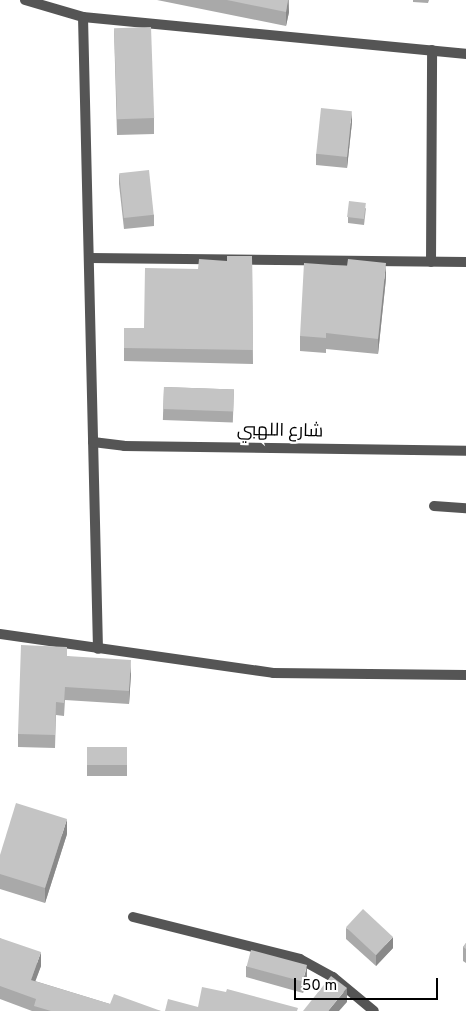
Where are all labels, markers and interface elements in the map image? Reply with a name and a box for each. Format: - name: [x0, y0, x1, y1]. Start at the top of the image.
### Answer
- street label: شارع اللهبي: [237, 420, 323, 444]
- scale bar: [296, 968, 440, 1000]
- text: 50 m: [302, 977, 337, 996]

